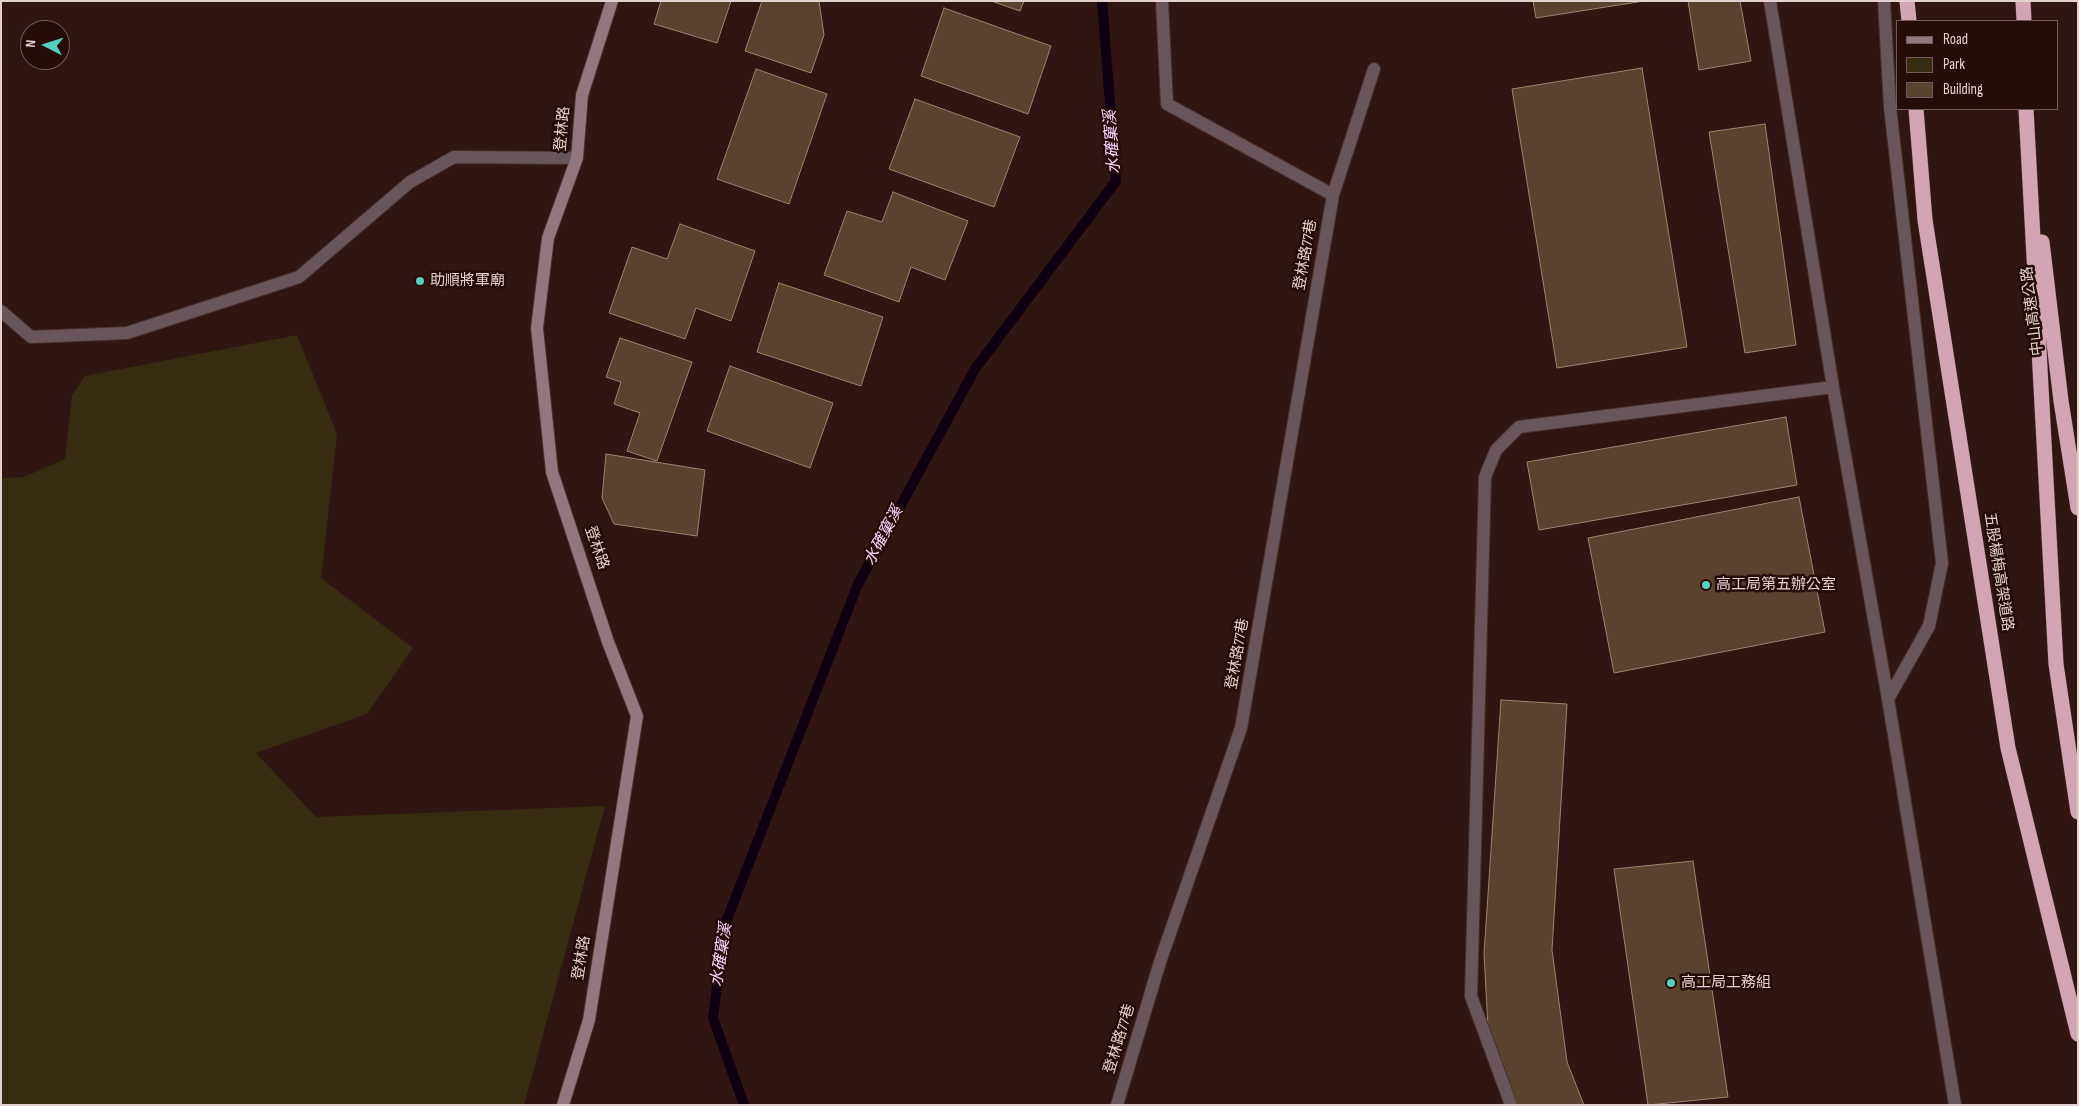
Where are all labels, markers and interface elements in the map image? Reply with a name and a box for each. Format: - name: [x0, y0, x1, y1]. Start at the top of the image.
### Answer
- north arrow: [20, 20, 70, 70]
- legend: [1896, 20, 2059, 110]
- text: Road: [1943, 30, 1968, 49]
- text: N: [22, 39, 39, 48]
- text: Park: [1943, 55, 1965, 74]
- text: Building: [1943, 80, 1983, 99]
- street label: 登林路: [552, 106, 574, 152]
- water label: 水確窠溪: [1101, 109, 1125, 175]
- street label: 登林路77巷: [1291, 218, 1321, 292]
- street label: 中山高速公路: [2019, 265, 2047, 357]
- place label: 助順將軍廟: [430, 272, 505, 290]
- marker: 助順將軍廟: [414, 275, 426, 287]
- water label: 水確窠溪: [861, 503, 907, 569]
- street label: 五股楊梅高架道路: [1980, 511, 2016, 633]
- street label: 登林路: [580, 524, 612, 572]
- place label: 高工局第五辦公室: [1716, 576, 1836, 594]
- marker: 高工局第五辦公室: [1700, 579, 1712, 591]
- street label: 登林路77巷: [1223, 617, 1253, 691]
- water label: 水確窠溪: [708, 922, 736, 988]
- street label: 登林路: [570, 934, 594, 982]
- place label: 高工局工務組: [1681, 974, 1771, 992]
- marker: 高工局工務組: [1665, 977, 1677, 989]
- street label: 登林路77巷: [1101, 1002, 1139, 1076]

